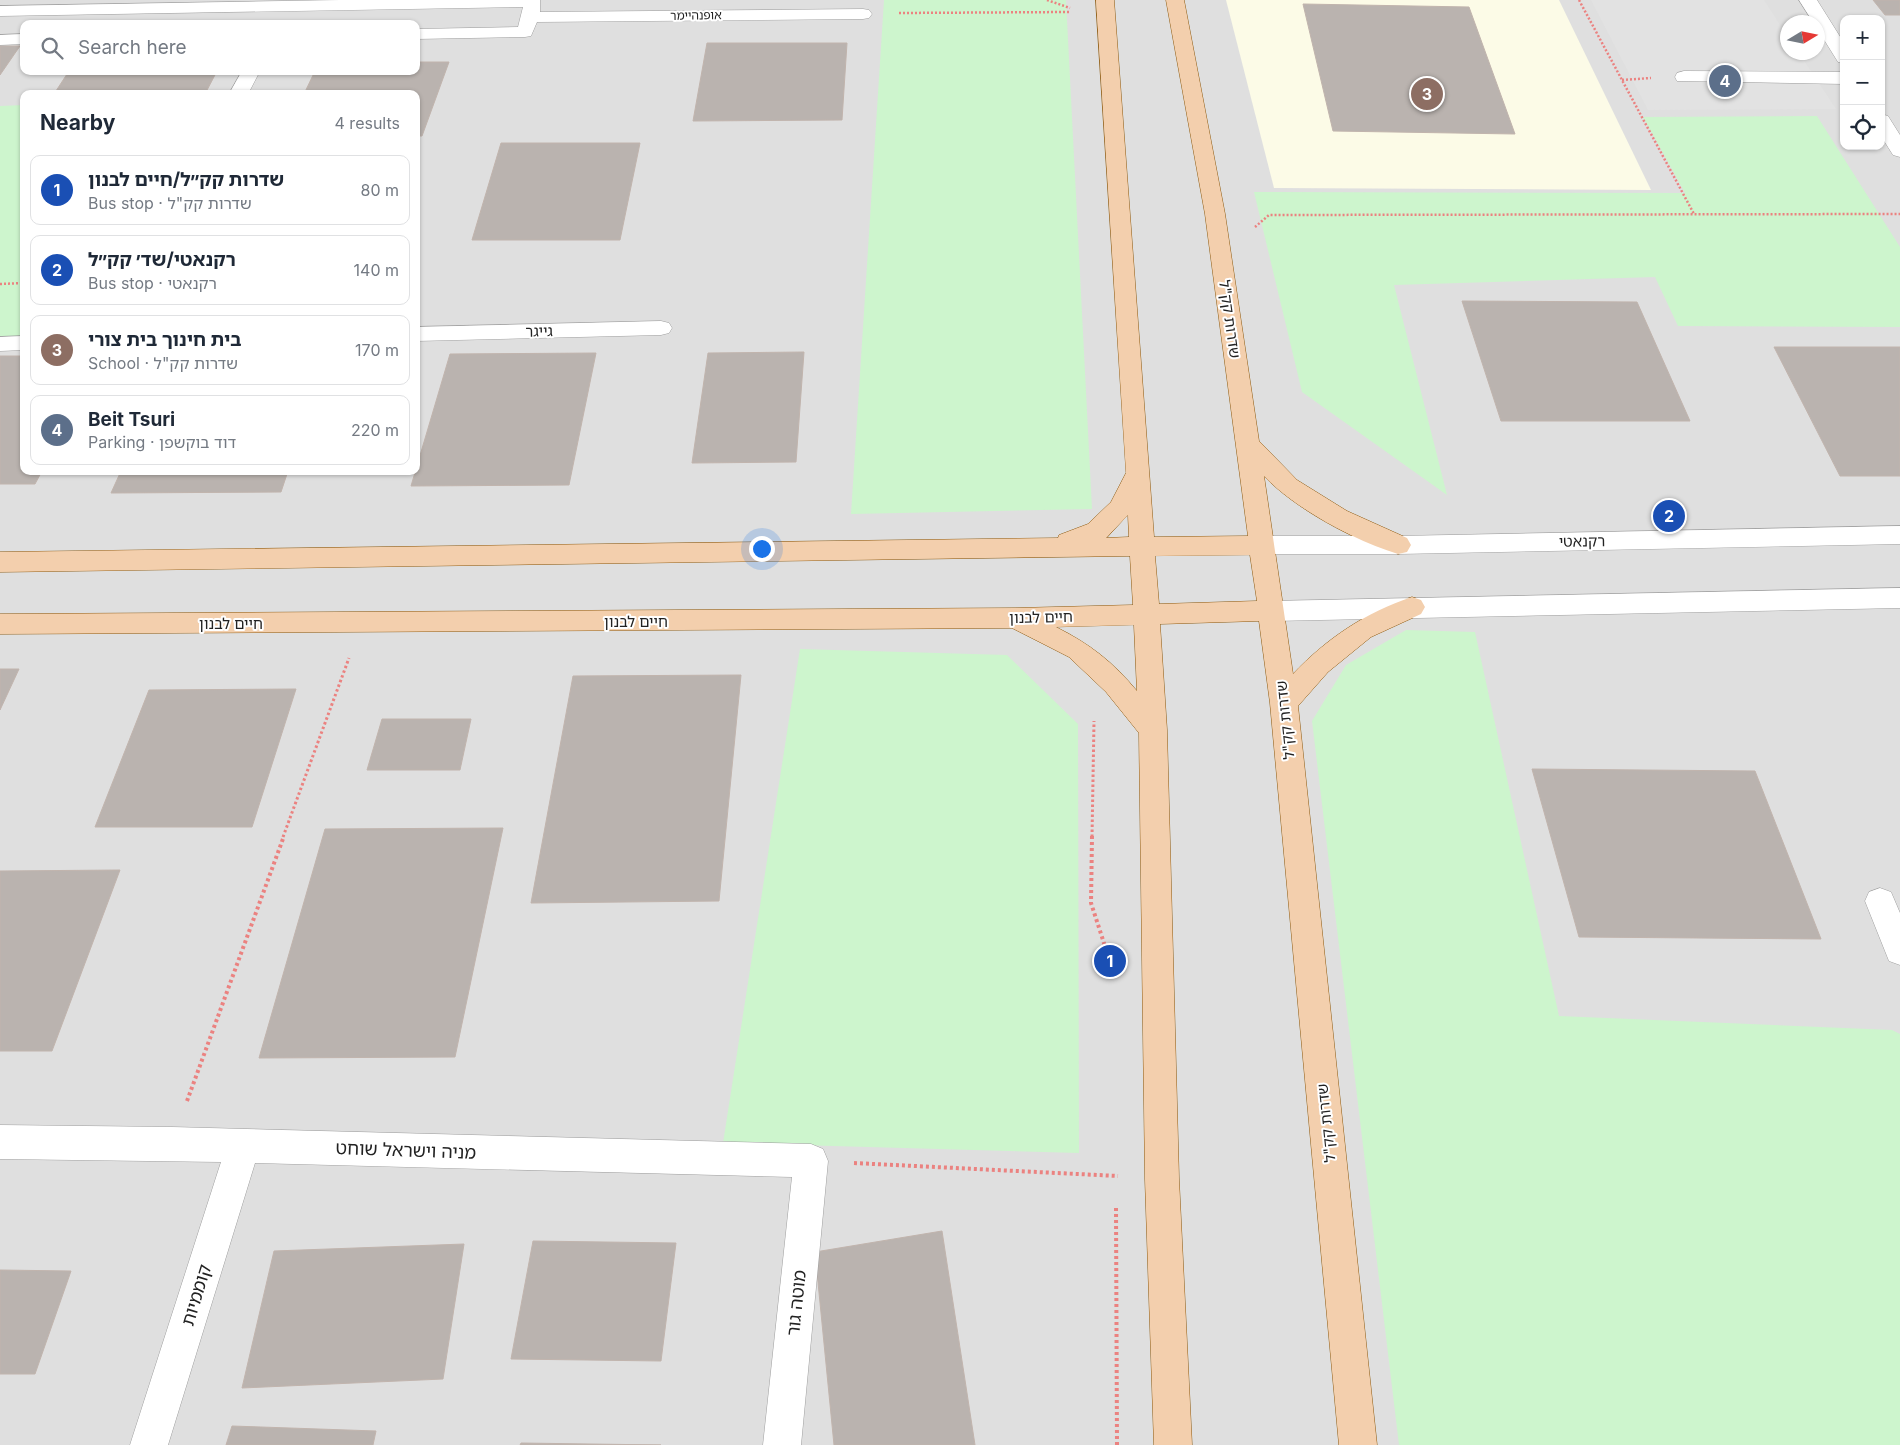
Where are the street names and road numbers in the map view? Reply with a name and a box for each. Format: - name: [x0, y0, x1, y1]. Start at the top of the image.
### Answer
- street label: אופנהיימר: [670, 7, 722, 23]
- street label: שדרות קק"ל: [1215, 279, 1245, 359]
- street label: גייגר: [525, 321, 553, 341]
- street label: רקנאטי: [1559, 531, 1605, 551]
- street label: חיים לבנון: [1009, 607, 1073, 627]
- street label: חיים לבנון: [604, 612, 668, 631]
- street label: חיים לבנון: [199, 614, 263, 633]
- street label: שדרות קק"ל: [1271, 680, 1299, 760]
- street label: שדרות קק"ל: [1312, 1083, 1340, 1163]
- street label: מניה וישראל שוחט: [335, 1137, 477, 1163]
- street label: קוממיות: [177, 1262, 215, 1328]
- street label: מוטה גור: [782, 1269, 810, 1337]

